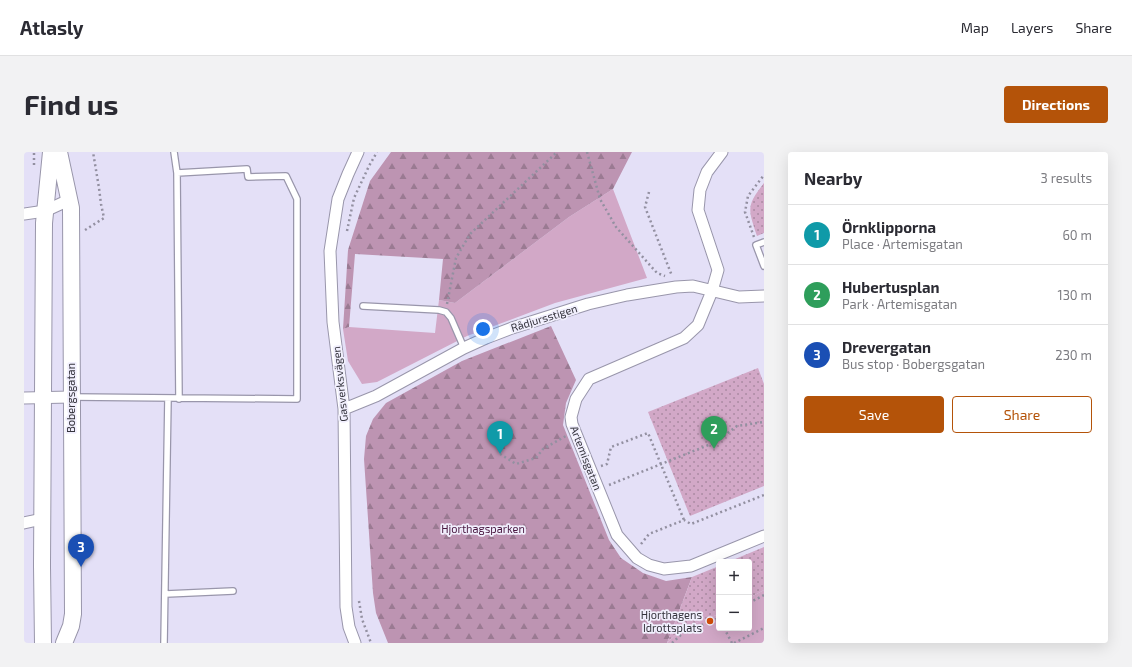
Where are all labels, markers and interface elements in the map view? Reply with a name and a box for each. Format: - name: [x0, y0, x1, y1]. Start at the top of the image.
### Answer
- text: Atlasly: [20, 16, 84, 39]
- text: Map: [961, 19, 989, 36]
- text: Layers: [1011, 19, 1053, 36]
- text: Share: [1075, 19, 1112, 36]
- button: Directions: [1004, 86, 1108, 123]
- text: Find us: [24, 87, 118, 121]
- text: Nearby: [804, 168, 862, 188]
- text: 3 results: [1041, 170, 1092, 186]
- text: Örnklipporna: [842, 218, 936, 236]
- text: 1: [814, 227, 820, 243]
- text: 60 m: [1062, 227, 1092, 243]
- text: Place · Artemisgatan: [842, 236, 963, 252]
- text: Hubertusplan: [842, 278, 940, 296]
- text: 2: [813, 287, 821, 303]
- text: 130 m: [1057, 287, 1092, 303]
- text: Park · Artemisgatan: [842, 296, 957, 312]
- street label: Rådjursstigen: [509, 301, 579, 335]
- your location: [473, 319, 493, 339]
- text: Drevergatan: [842, 338, 931, 356]
- street label: Gasverksvägen: [329, 346, 350, 423]
- text: 3: [813, 347, 821, 363]
- text: 230 m: [1055, 347, 1092, 363]
- text: Bus stop · Bobergsgatan: [842, 356, 985, 372]
- street label: Bobergsgatan: [64, 363, 77, 433]
- button: Save: [804, 396, 944, 433]
- button: Share: [952, 396, 1092, 433]
- pin: 2: [701, 416, 727, 449]
- pin: 1: [487, 421, 513, 454]
- street label: Artemisgatan: [568, 424, 605, 492]
- park label: Hjorthagsparken: [441, 522, 525, 536]
- pin: 3: [68, 534, 94, 567]
- map controls: [716, 559, 752, 631]
- button: +: [716, 559, 752, 595]
- button: −: [716, 595, 752, 631]
- place label: Hjorthagens Idrottsplats: [641, 608, 702, 634]
- marker: Hjorthagens Idrottsplats: [705, 616, 715, 626]

